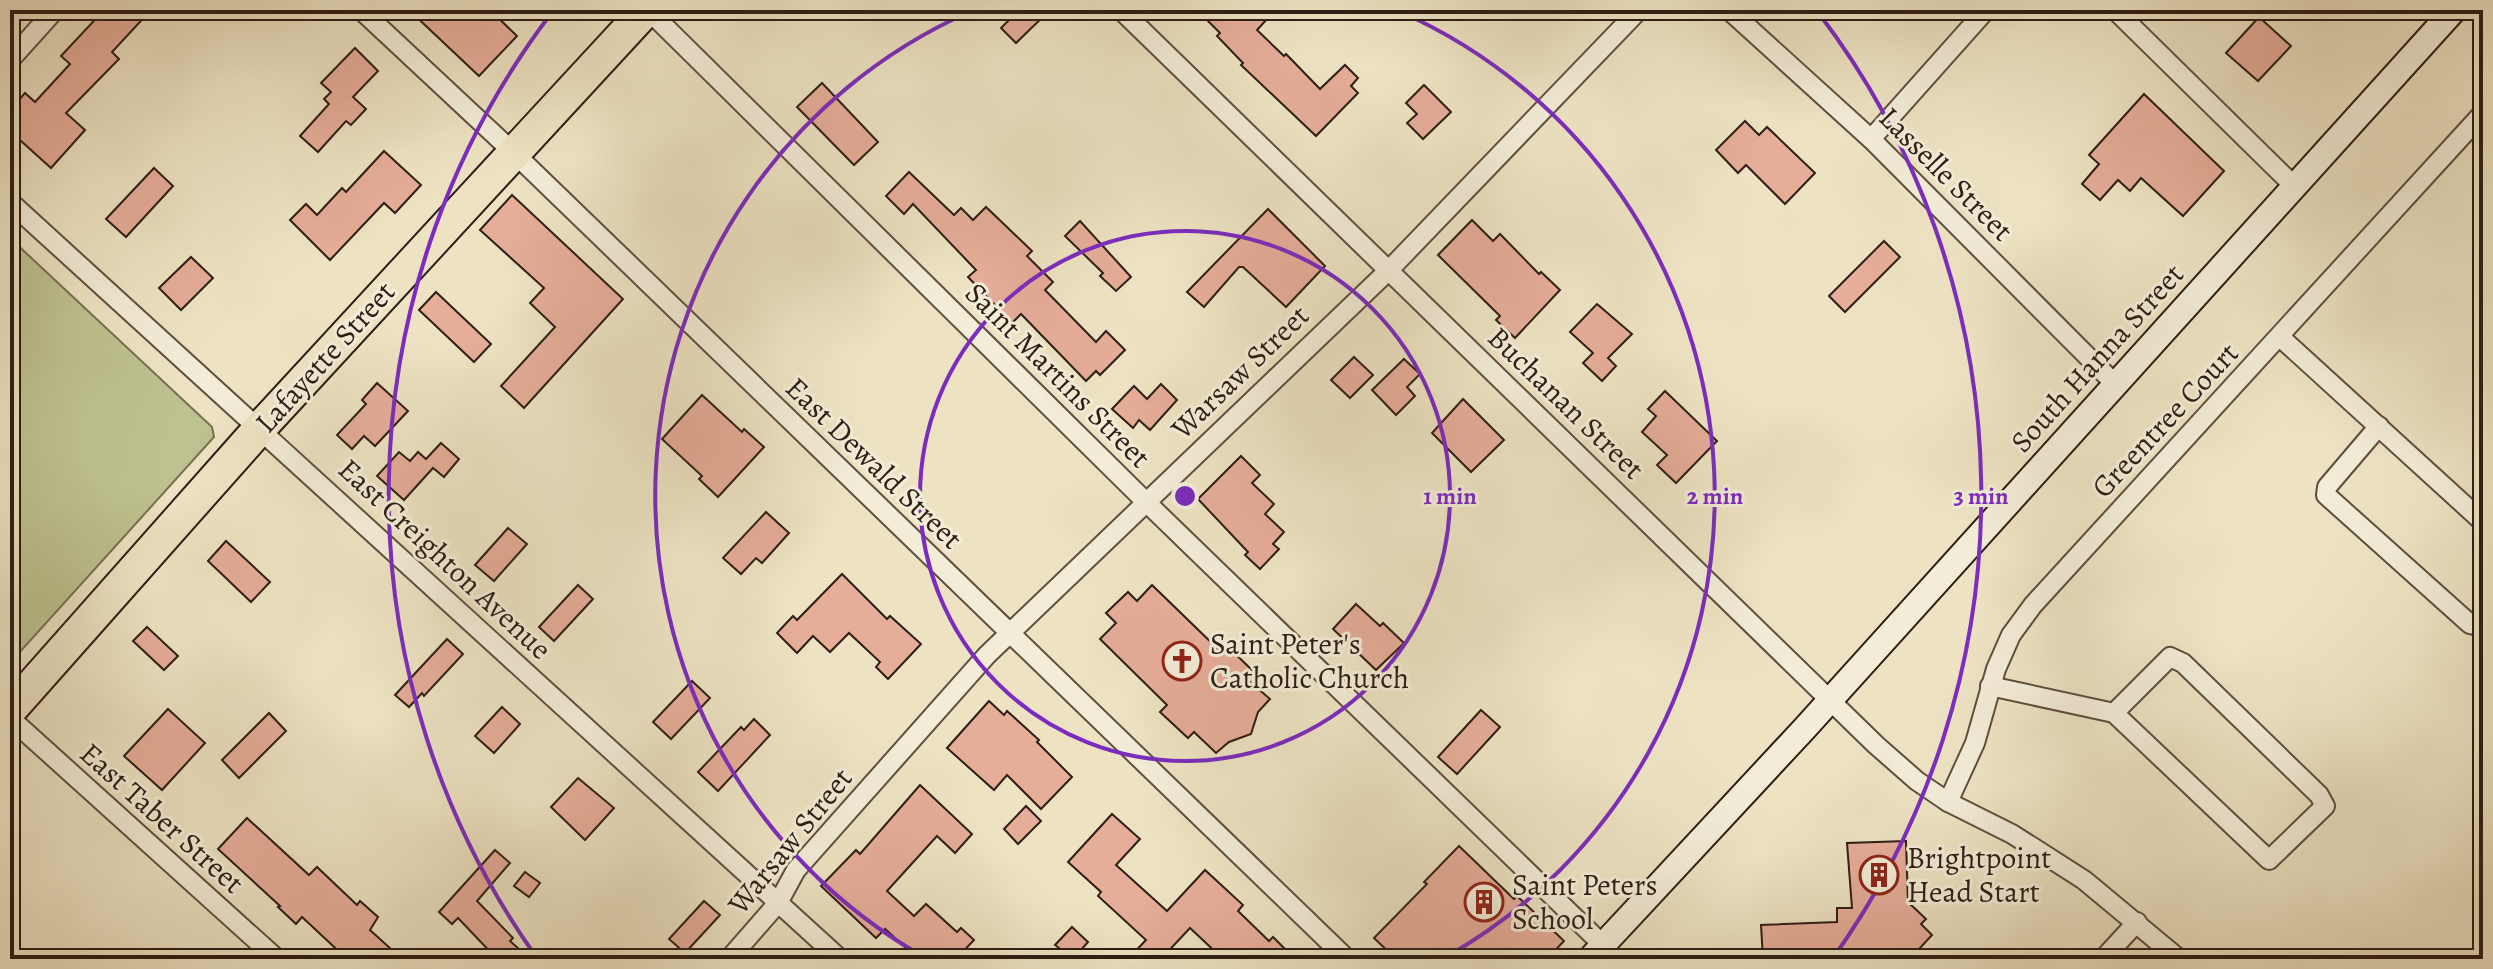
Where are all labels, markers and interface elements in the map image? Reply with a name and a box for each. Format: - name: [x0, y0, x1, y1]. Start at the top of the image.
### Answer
- street label: Lasselle Street: [1870, 98, 2022, 250]
- street label: South Hanna Street: [2002, 255, 2193, 461]
- street label: Lafayette Street: [246, 272, 404, 442]
- street label: Saint Martins Street: [956, 273, 1160, 477]
- street label: Warsaw Street: [1162, 296, 1318, 449]
- street label: Buchanan Street: [1479, 318, 1653, 488]
- street label: Greentree Court: [2083, 334, 2247, 506]
- street label: East Dewald Street: [777, 368, 971, 558]
- street label: East Creighton Avenue: [330, 450, 560, 668]
- text: 1 min: [1423, 480, 1477, 512]
- text: 2 min: [1687, 480, 1744, 512]
- text: 3 min: [1953, 480, 2009, 512]
- centre of rings: [1171, 482, 1199, 510]
- place label: Saint Peter's Catholic Church: [1210, 624, 1409, 698]
- church icon: Saint Peter's Catholic Church: [1161, 640, 1203, 682]
- street label: East Taber Street: [71, 734, 253, 902]
- street label: Warsaw Street: [718, 759, 861, 923]
- place label: Brightpoint Head Start: [1907, 838, 2051, 912]
- building icon: Brightpoint Head Start: [1858, 854, 1900, 896]
- place label: Saint Peters School: [1512, 865, 1658, 939]
- building icon: Saint Peters School: [1463, 881, 1505, 923]

